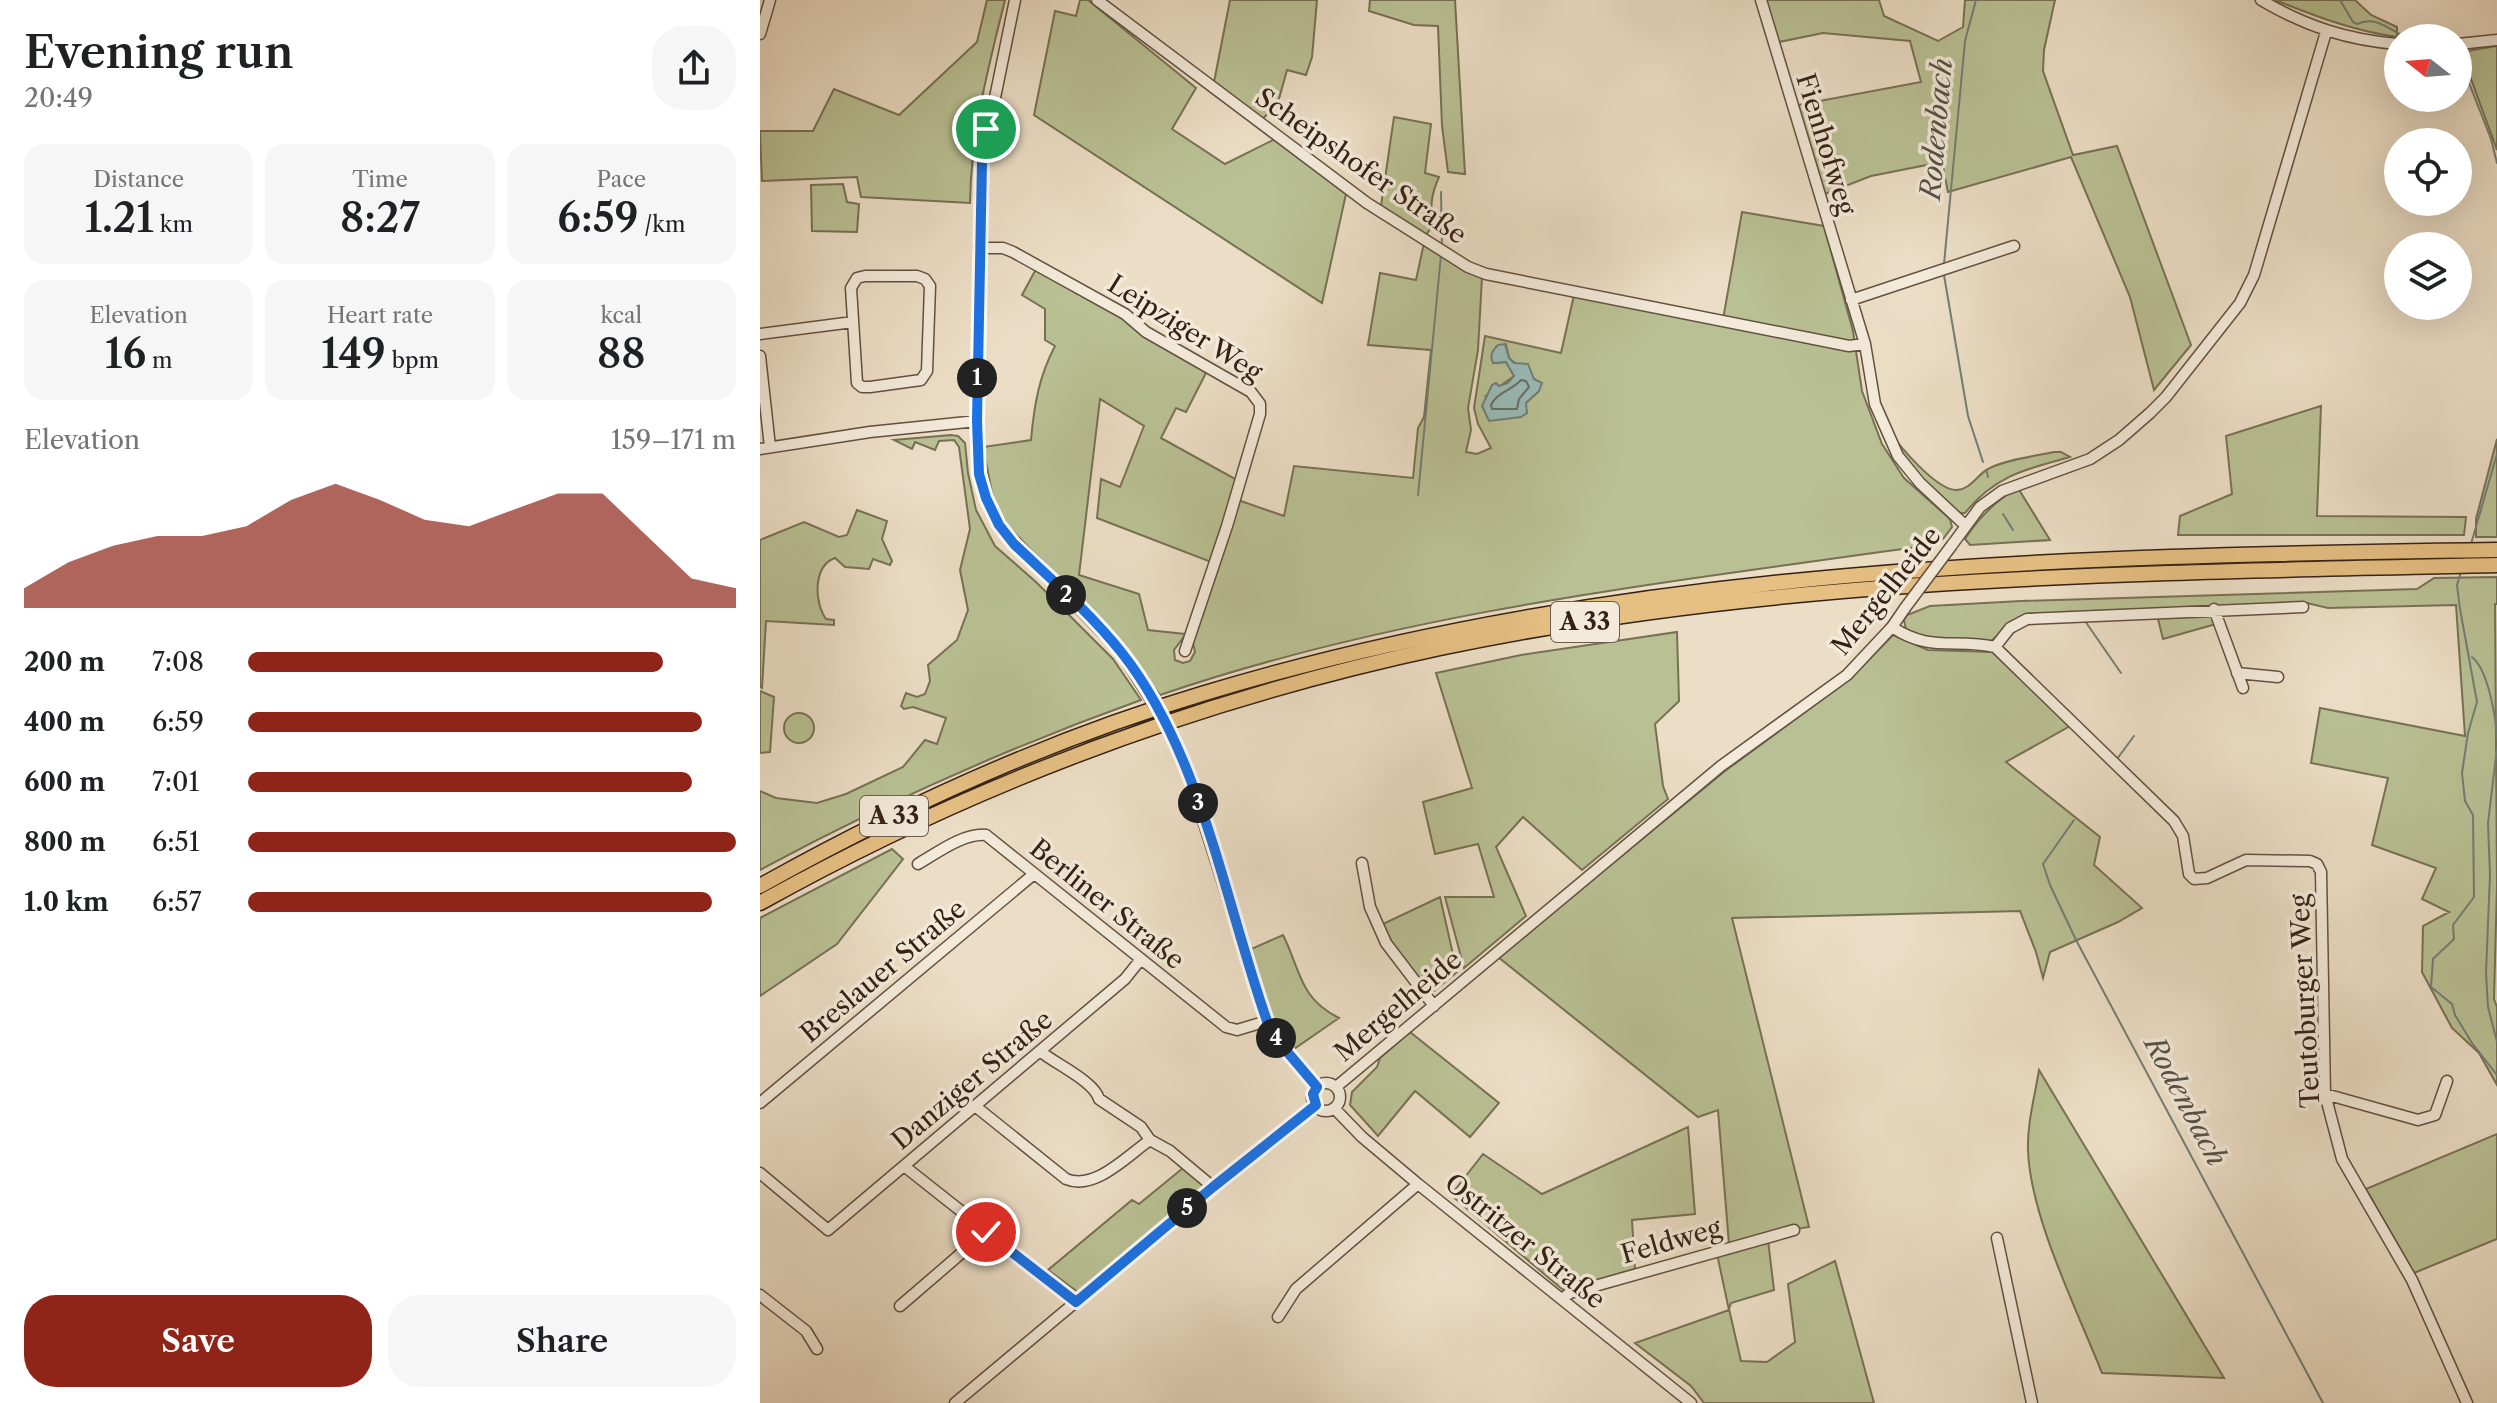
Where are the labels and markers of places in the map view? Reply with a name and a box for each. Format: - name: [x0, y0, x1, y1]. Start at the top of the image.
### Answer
- pin: [952, 95, 1020, 163]
- pin: 1: [957, 358, 997, 398]
- pin: 2: [1046, 575, 1086, 615]
- pin: 3: [1178, 783, 1218, 823]
- pin: 4: [1256, 1018, 1296, 1058]
- pin: 5: [1167, 1188, 1207, 1228]
- pin: [952, 1198, 1020, 1266]

